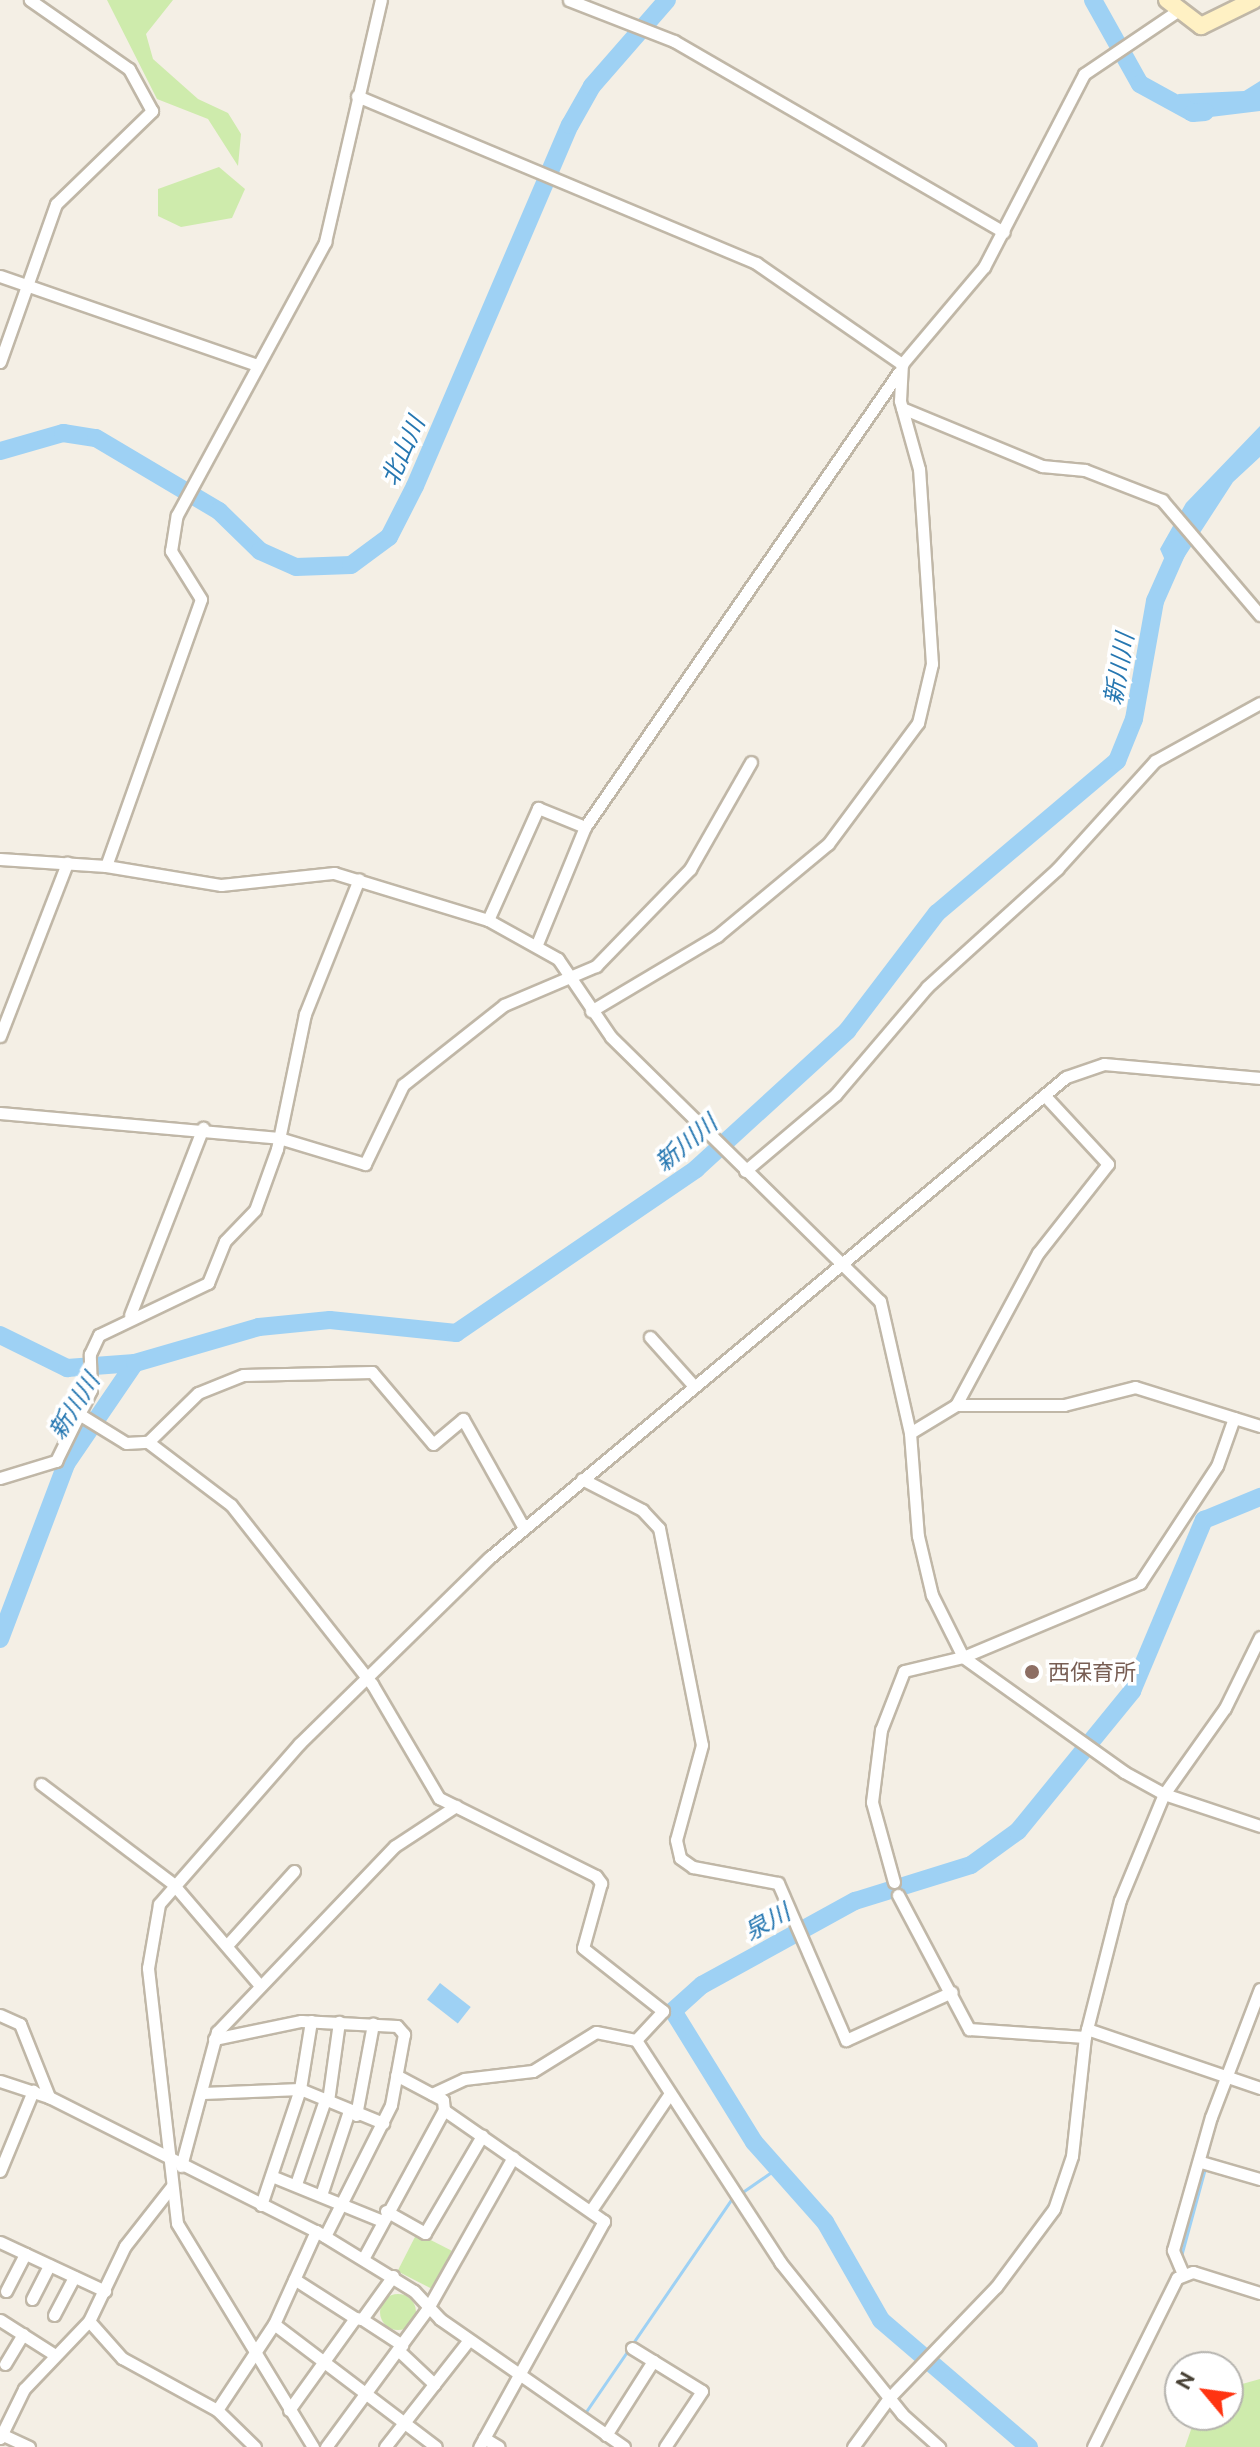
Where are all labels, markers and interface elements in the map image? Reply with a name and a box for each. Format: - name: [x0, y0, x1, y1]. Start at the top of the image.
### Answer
- water label: 北山川: [375, 412, 431, 490]
- water label: 新川川: [1099, 631, 1139, 707]
- water label: 新川川: [649, 1109, 723, 1177]
- water label: 新川川: [43, 1368, 105, 1444]
- place label: 西保育所: [1048, 1659, 1136, 1685]
- marker: 西保育所: [1023, 1663, 1041, 1681]
- water label: 泉川: [739, 1898, 795, 1946]
- north arrow: [1164, 2351, 1244, 2431]
- text: N: [1169, 2367, 1199, 2393]

